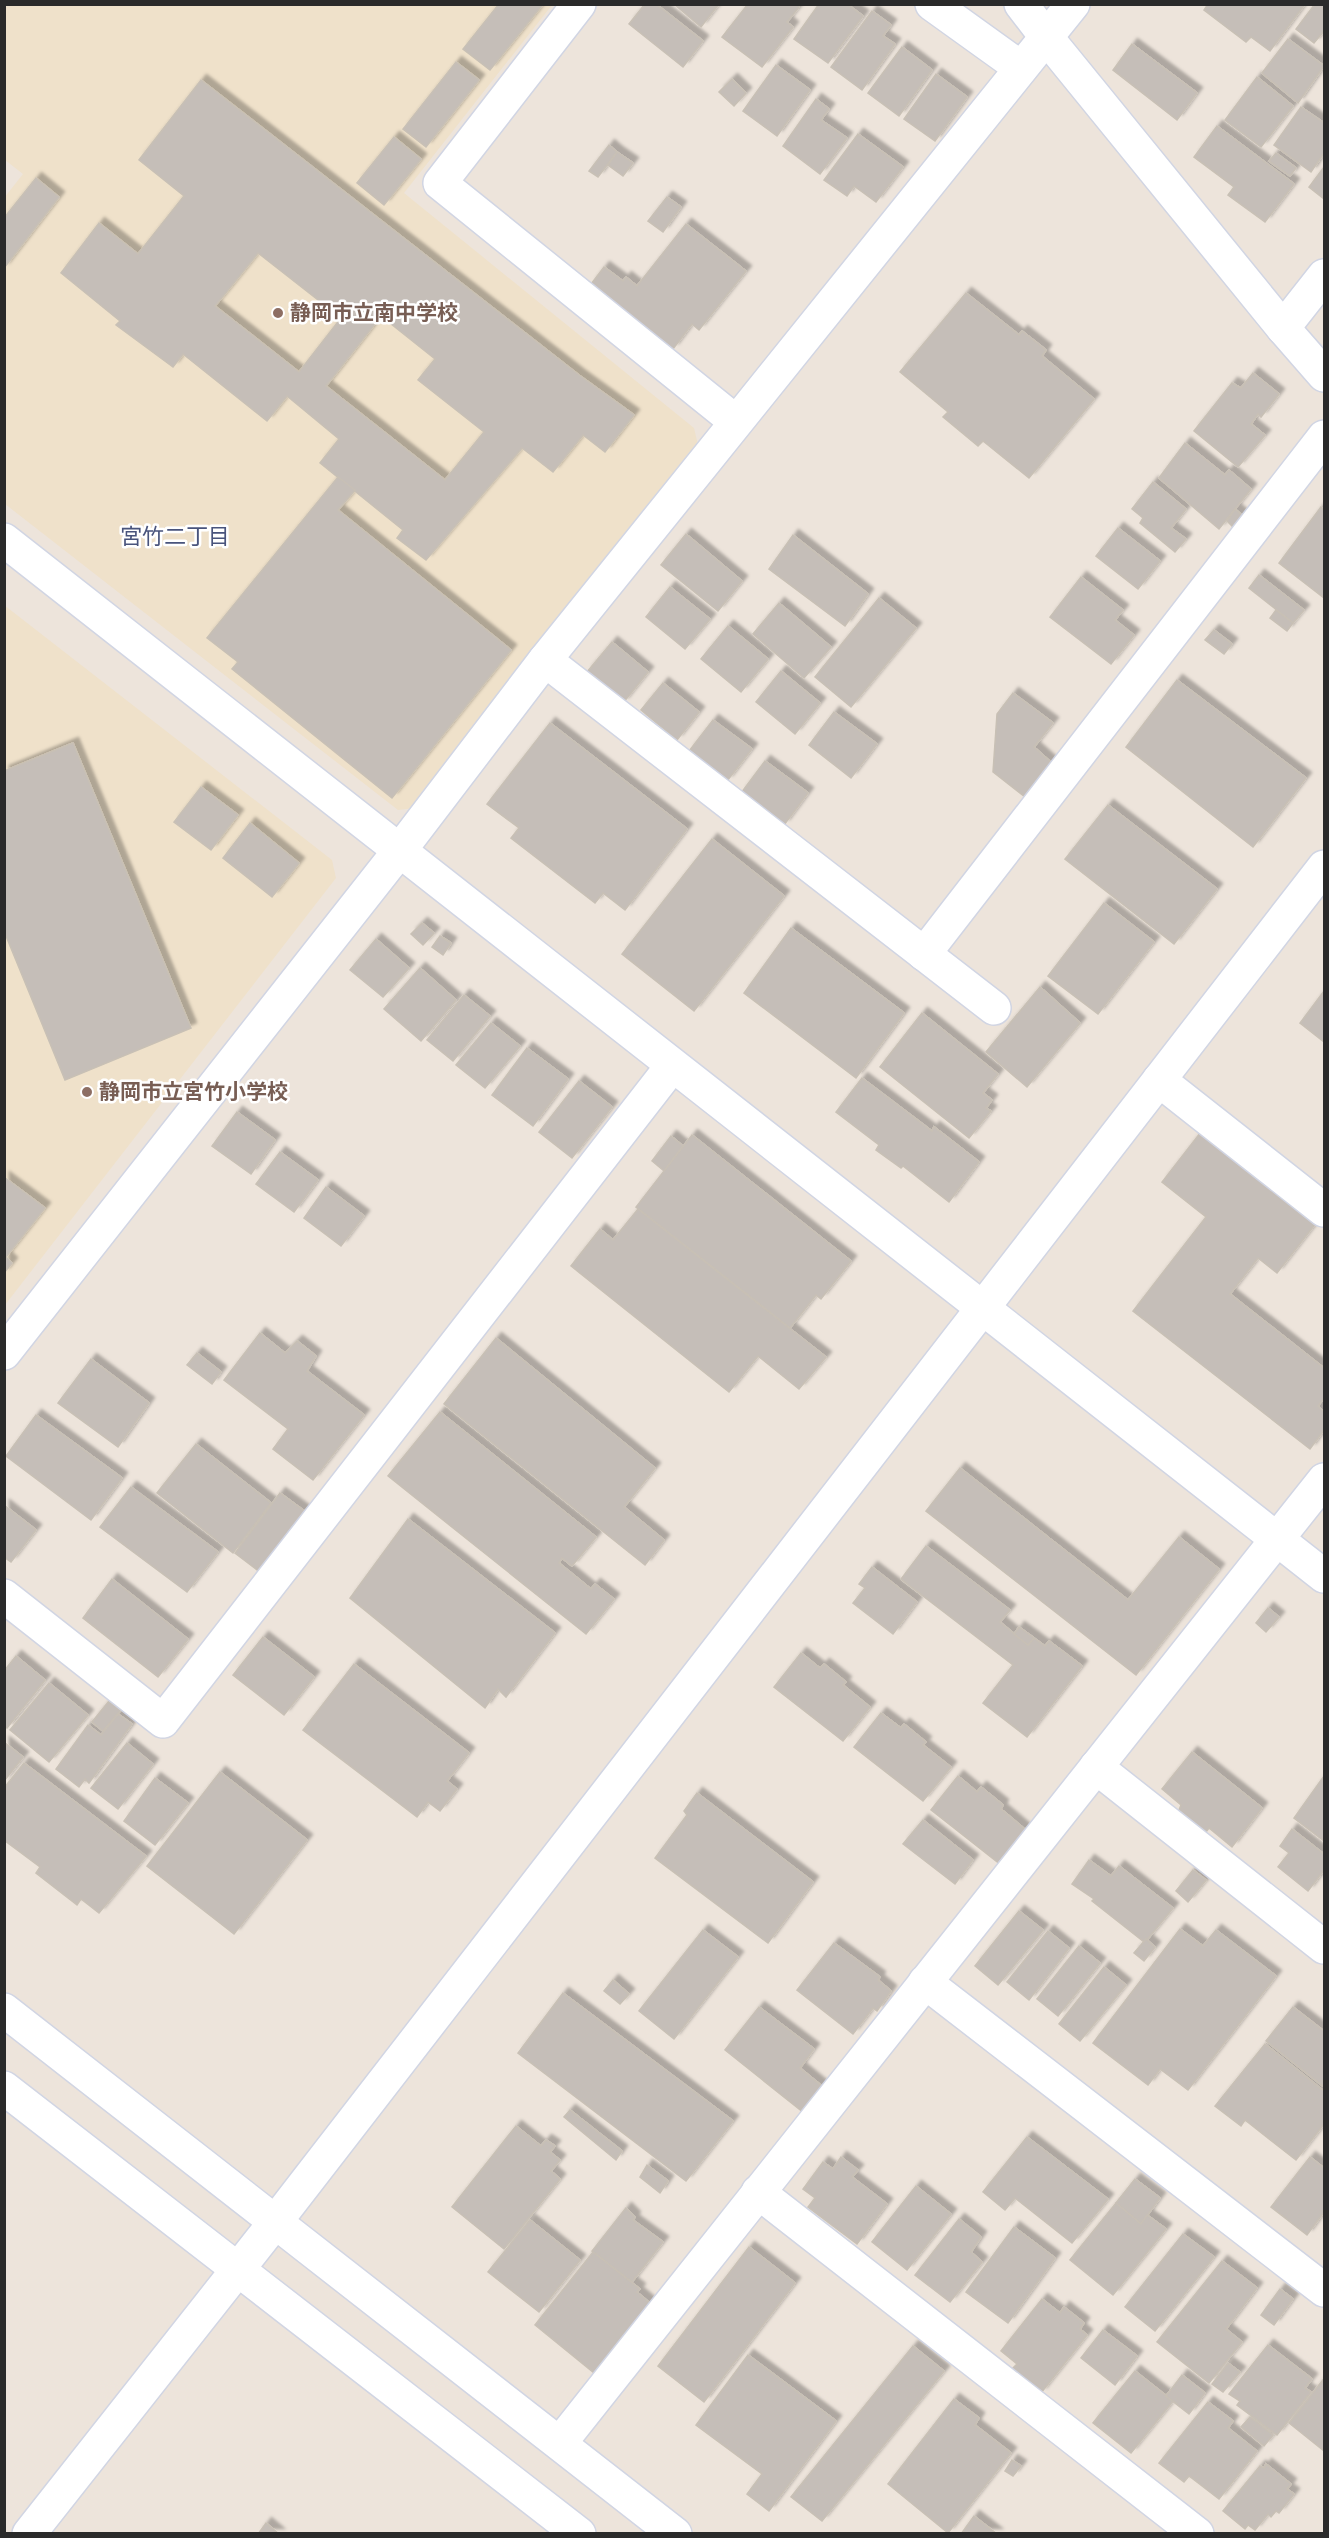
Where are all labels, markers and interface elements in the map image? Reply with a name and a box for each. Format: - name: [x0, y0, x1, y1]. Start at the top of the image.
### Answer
- place label: 静岡市立南中学校: [290, 300, 458, 324]
- marker: 静岡市立南中学校: [271, 306, 285, 320]
- district label: 宮竹二丁目: [120, 523, 230, 549]
- place label: 静岡市立宮竹小学校: [99, 1079, 288, 1103]
- marker: 静岡市立宮竹小学校: [80, 1085, 94, 1099]

